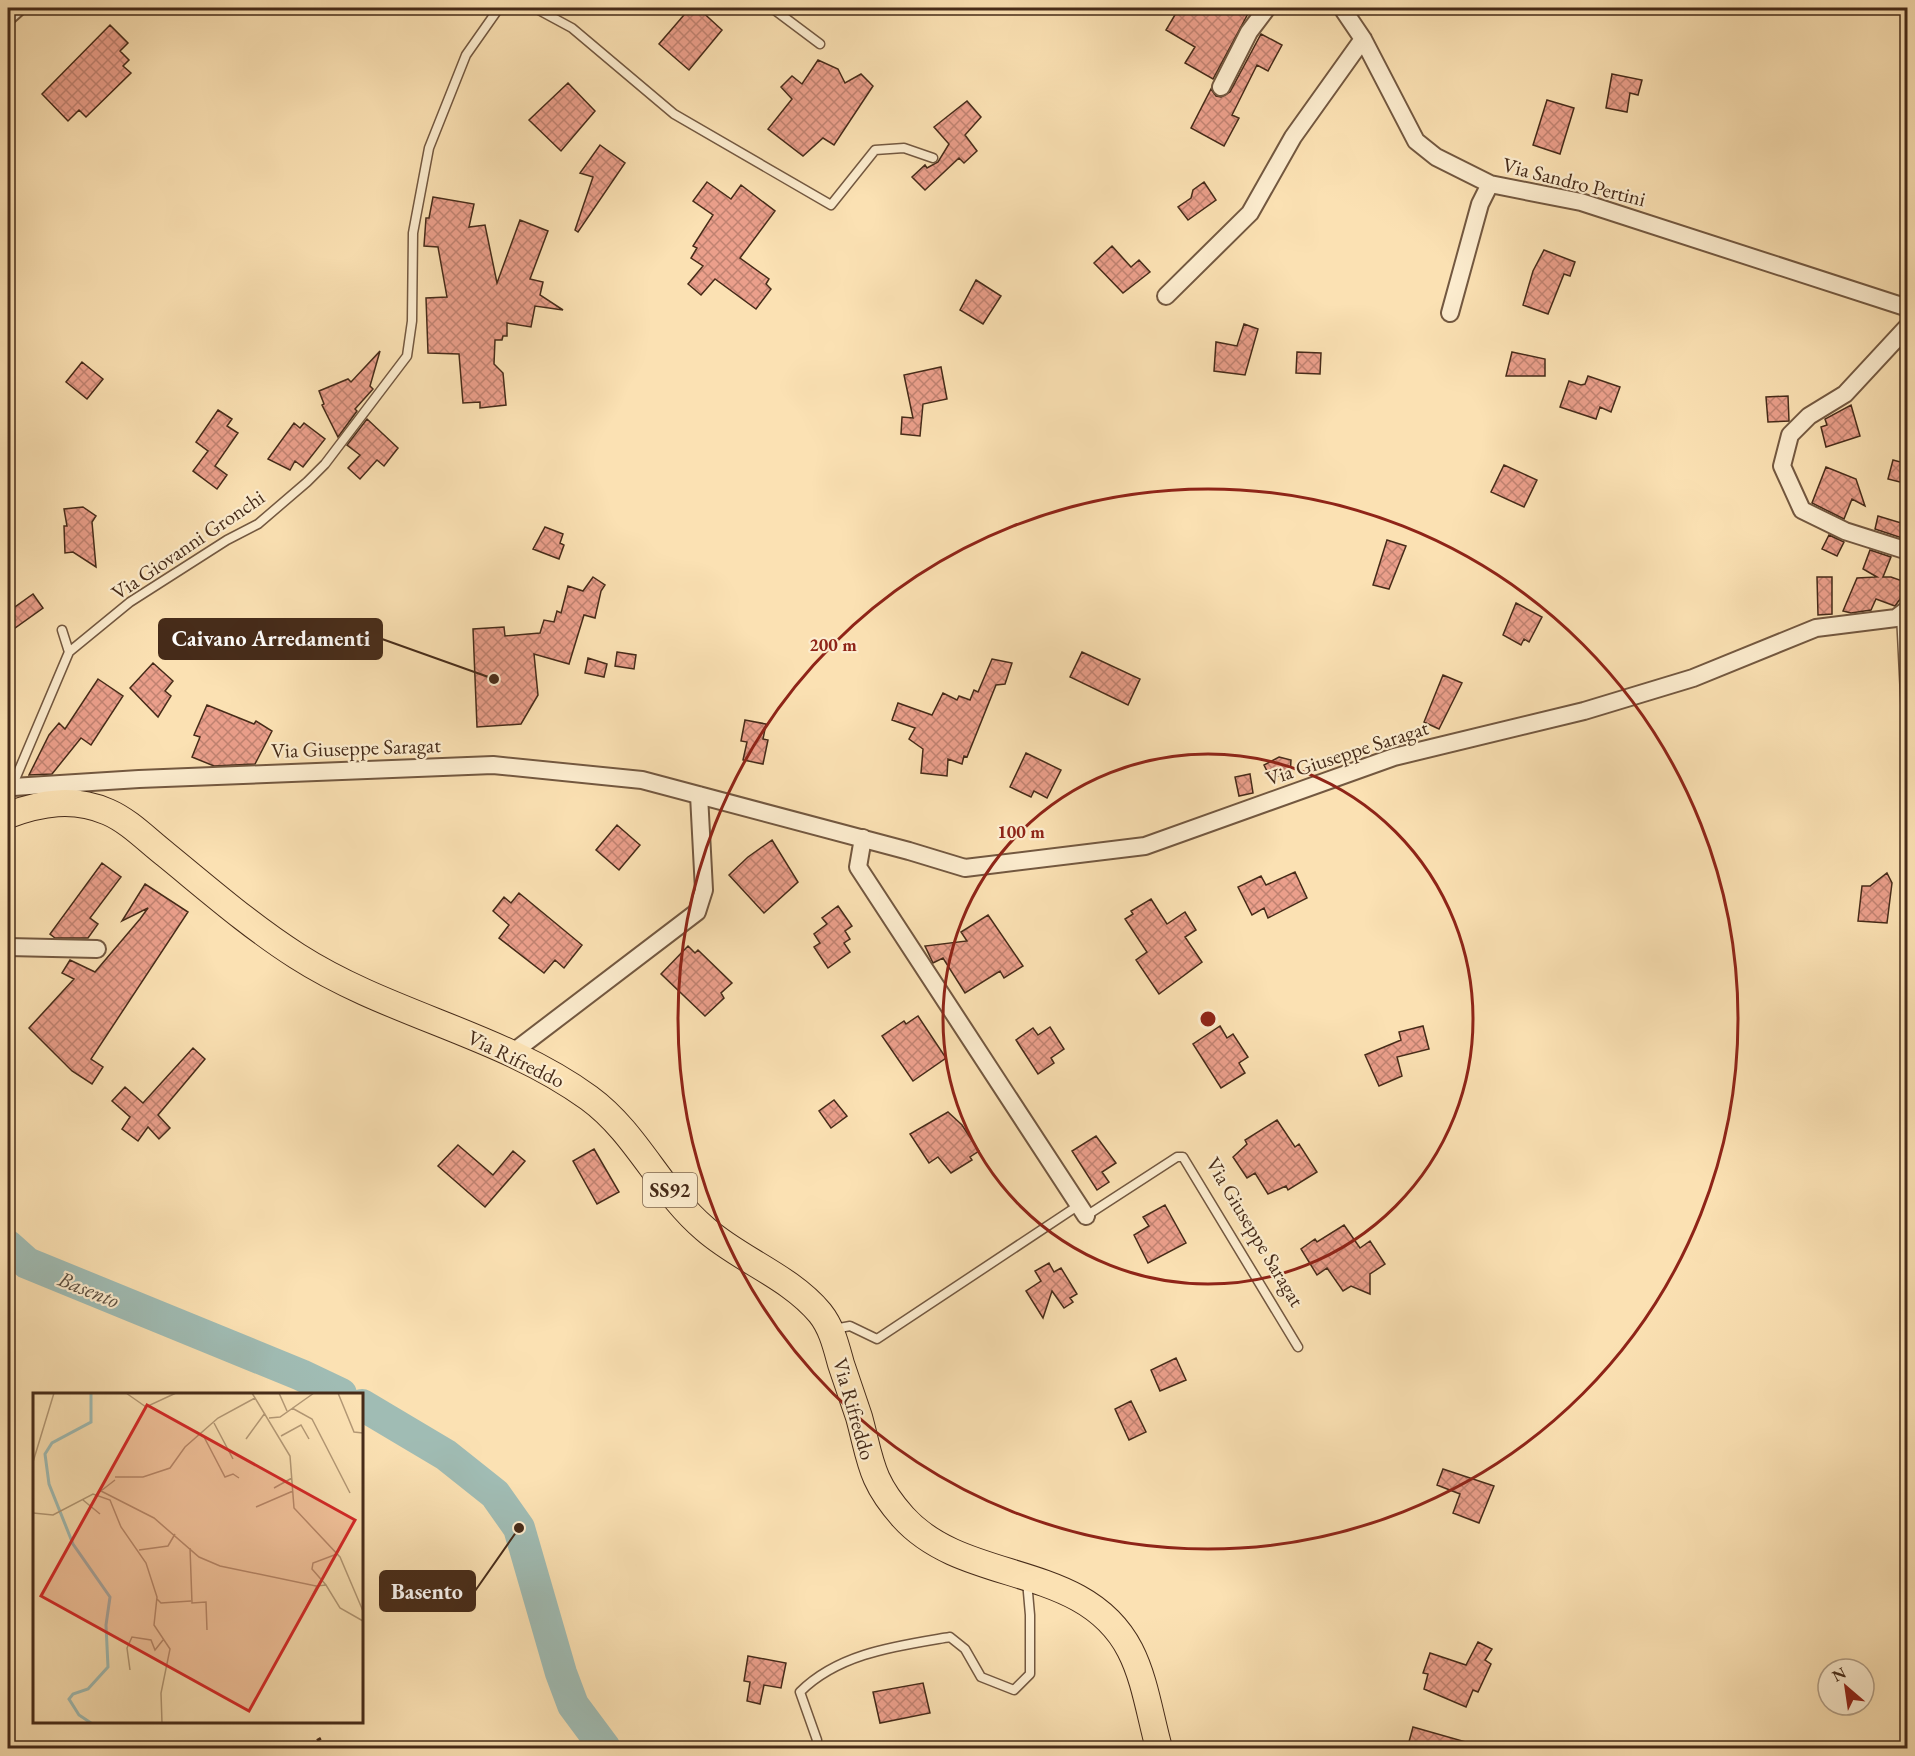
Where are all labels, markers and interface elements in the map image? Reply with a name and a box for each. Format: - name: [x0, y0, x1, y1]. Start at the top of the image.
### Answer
- street label: Via Sandro Pertini: [1500, 151, 1649, 212]
- street label: Via Giovanni Gronchi: [106, 483, 269, 606]
- callout: Caivano Arredamenti: [159, 619, 382, 659]
- text: Caivano Arredamenti: [172, 624, 371, 653]
- text: 200 m: [809, 633, 857, 656]
- street label: Via Giuseppe Saragat: [1262, 713, 1432, 792]
- street label: Via Giuseppe Saragat: [271, 731, 442, 764]
- text: 100 m: [997, 820, 1045, 843]
- centre of rings: [1198, 1009, 1218, 1029]
- street label: Via Rifreddo: [463, 1023, 569, 1094]
- street label: Via Giuseppe Saragat: [1200, 1152, 1311, 1312]
- road number: SS92: [643, 1173, 697, 1207]
- water label: Basento: [53, 1264, 124, 1315]
- street label: Via Rifreddo: [827, 1355, 882, 1463]
- inset map: [33, 1393, 363, 1723]
- callout: Basento: [380, 1571, 475, 1611]
- text: Basento: [391, 1577, 463, 1606]
- north arrow: [1816, 1657, 1876, 1717]
- text: N: [1828, 1662, 1850, 1687]

